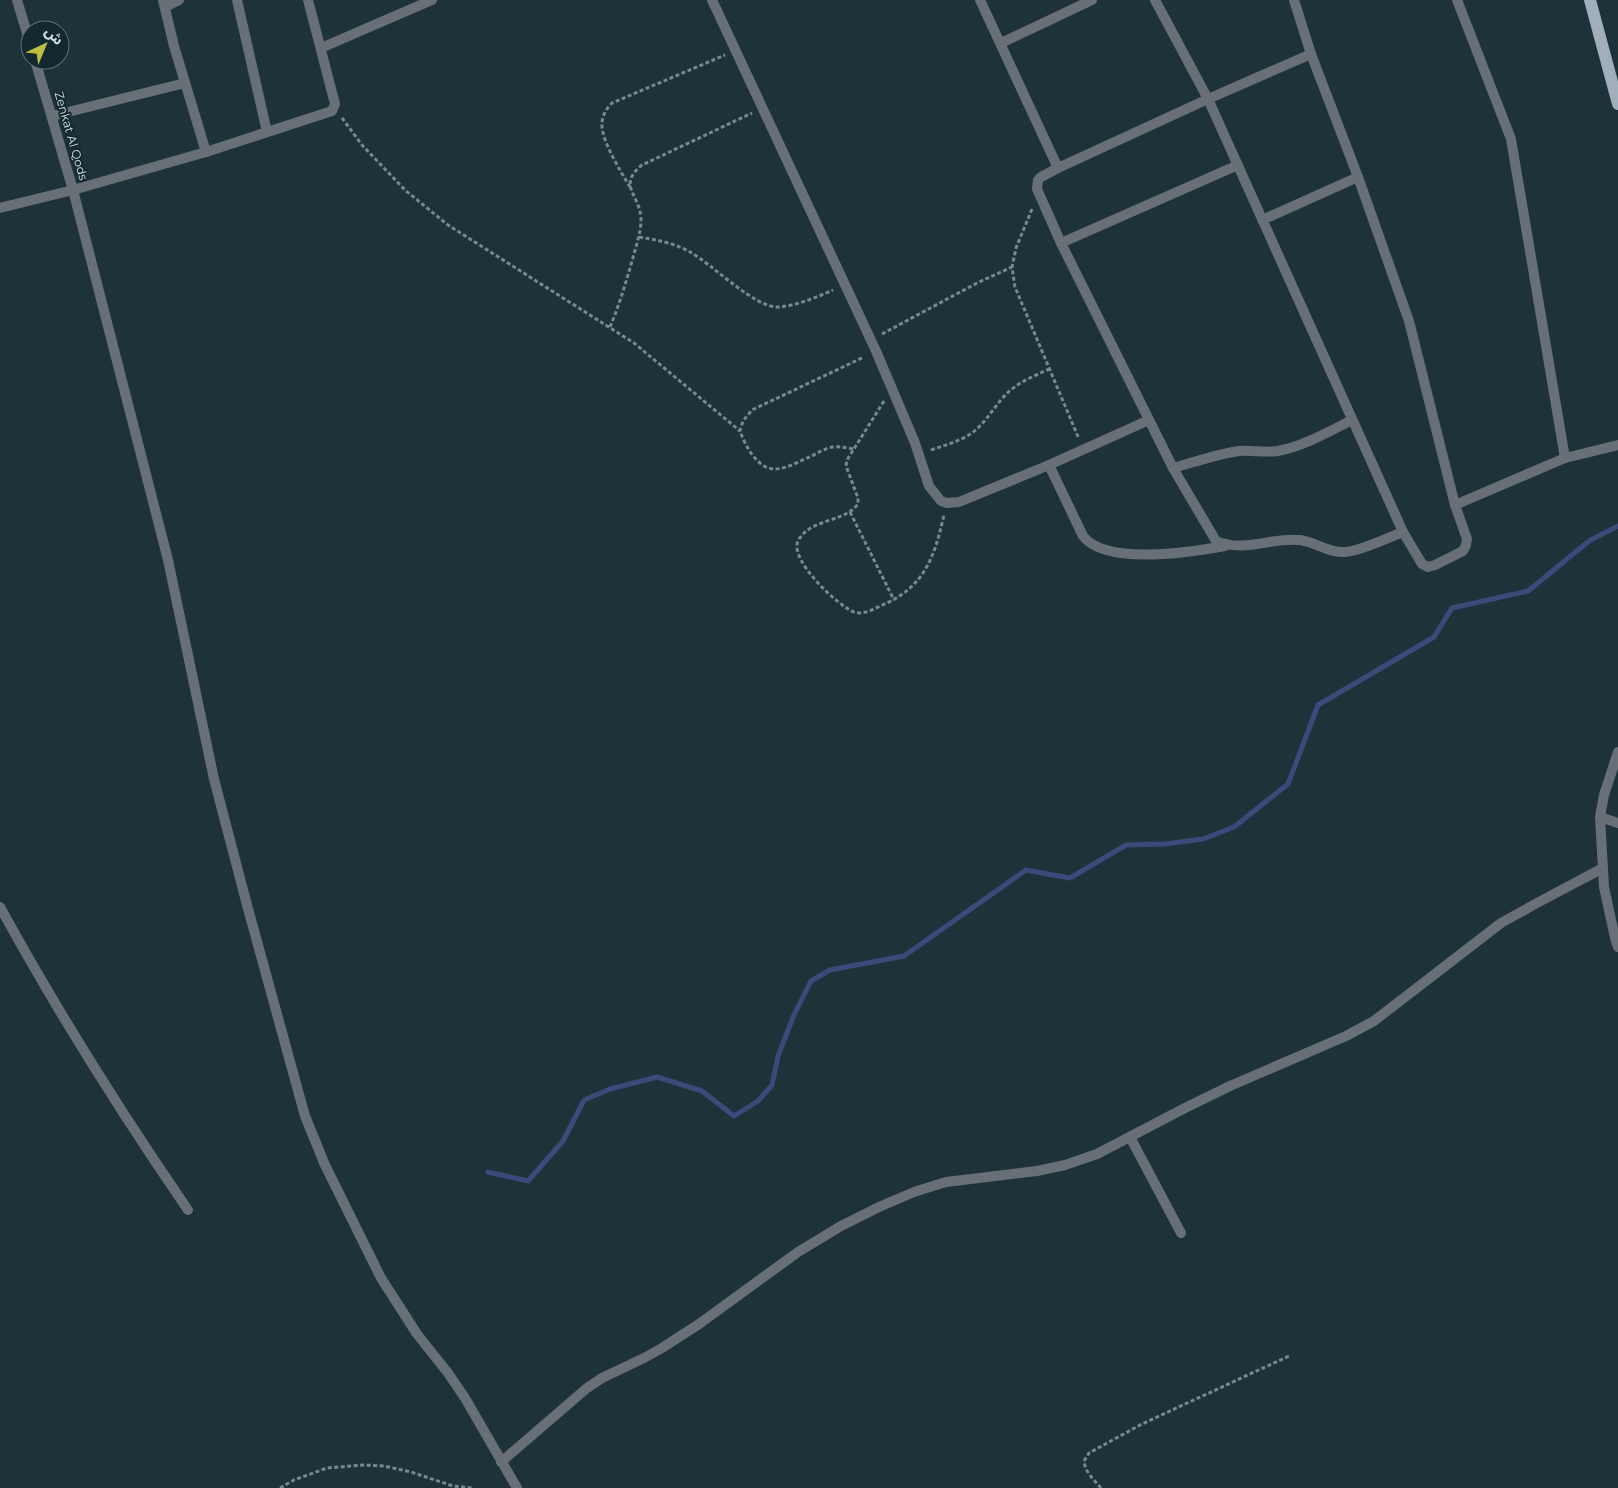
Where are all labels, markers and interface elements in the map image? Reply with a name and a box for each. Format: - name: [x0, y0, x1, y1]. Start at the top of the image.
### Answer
- north arrow: [20, 20, 70, 70]
- text: ش: [41, 23, 67, 49]
- street label: Zenkat Al Qods: [52, 90, 91, 182]

